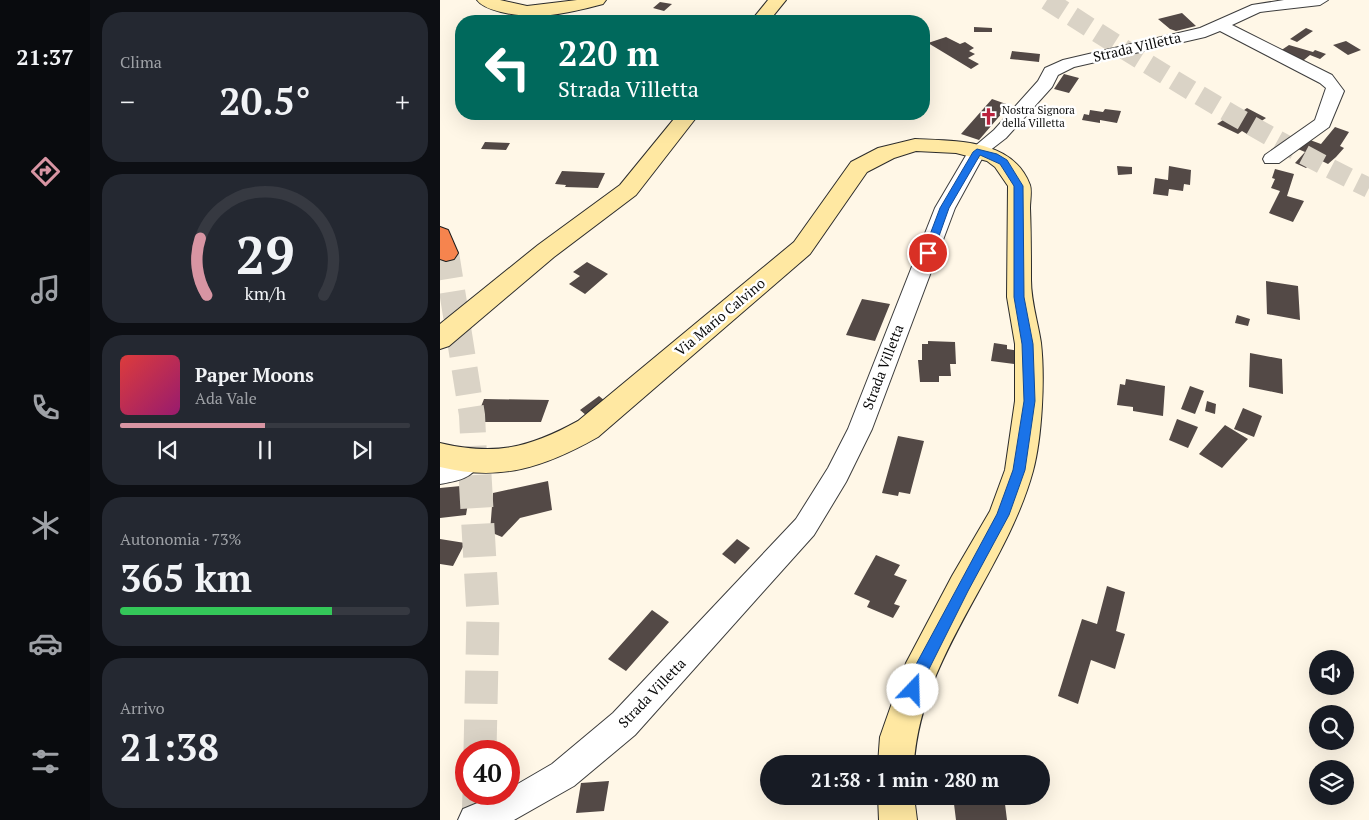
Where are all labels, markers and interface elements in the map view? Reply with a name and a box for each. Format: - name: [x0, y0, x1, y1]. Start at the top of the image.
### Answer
- street label: Strada Villetta: [1091, 27, 1183, 66]
- text: 220 m: [558, 30, 659, 76]
- icon: left: [475, 35, 540, 100]
- text: 21:37: [16, 42, 74, 71]
- text: Clima: [120, 51, 162, 73]
- text: Strada Villetta: [558, 74, 699, 103]
- text: 20.5°: [219, 76, 311, 126]
- text: −: [120, 83, 135, 120]
- text: +: [395, 83, 410, 120]
- place label: Nostra Signora della Villetta: [1002, 103, 1075, 130]
- church icon: Nostra Signora della Villetta: [978, 106, 998, 126]
- icon: directions: [28, 154, 63, 189]
- text: 29: [236, 220, 294, 289]
- pin: [907, 232, 949, 274]
- icon: arrive: [914, 239, 942, 267]
- icon: music: [28, 272, 63, 307]
- street label: Via Mario Calvino: [671, 273, 769, 360]
- text: km/h: [244, 281, 286, 305]
- street label: Strada Villetta: [858, 322, 907, 412]
- text: Paper Moons: [195, 362, 314, 387]
- text: Ada Vale: [195, 387, 257, 409]
- icon: phone: [28, 390, 63, 425]
- icon: previous: [154, 436, 182, 464]
- icon: pause: [251, 436, 279, 464]
- icon: next: [348, 436, 376, 464]
- icon: climate: [28, 508, 63, 543]
- text: Autonomia · 73%: [120, 528, 242, 550]
- text: 365 km: [120, 553, 252, 603]
- icon: car: [28, 626, 63, 661]
- map controls: [1309, 650, 1354, 805]
- button: sound: [1309, 650, 1354, 695]
- street label: Strada Villetta: [614, 654, 690, 732]
- position arrow: [886, 663, 938, 715]
- text: Arrivo: [120, 697, 165, 719]
- button: search: [1309, 705, 1354, 750]
- text: 21:38: [120, 722, 219, 772]
- speed limit sign: 40: [455, 740, 520, 805]
- icon: filters: [28, 744, 63, 779]
- button: layers: [1309, 760, 1354, 805]
- text: 21:38 · 1 min · 280 m: [811, 767, 999, 792]

